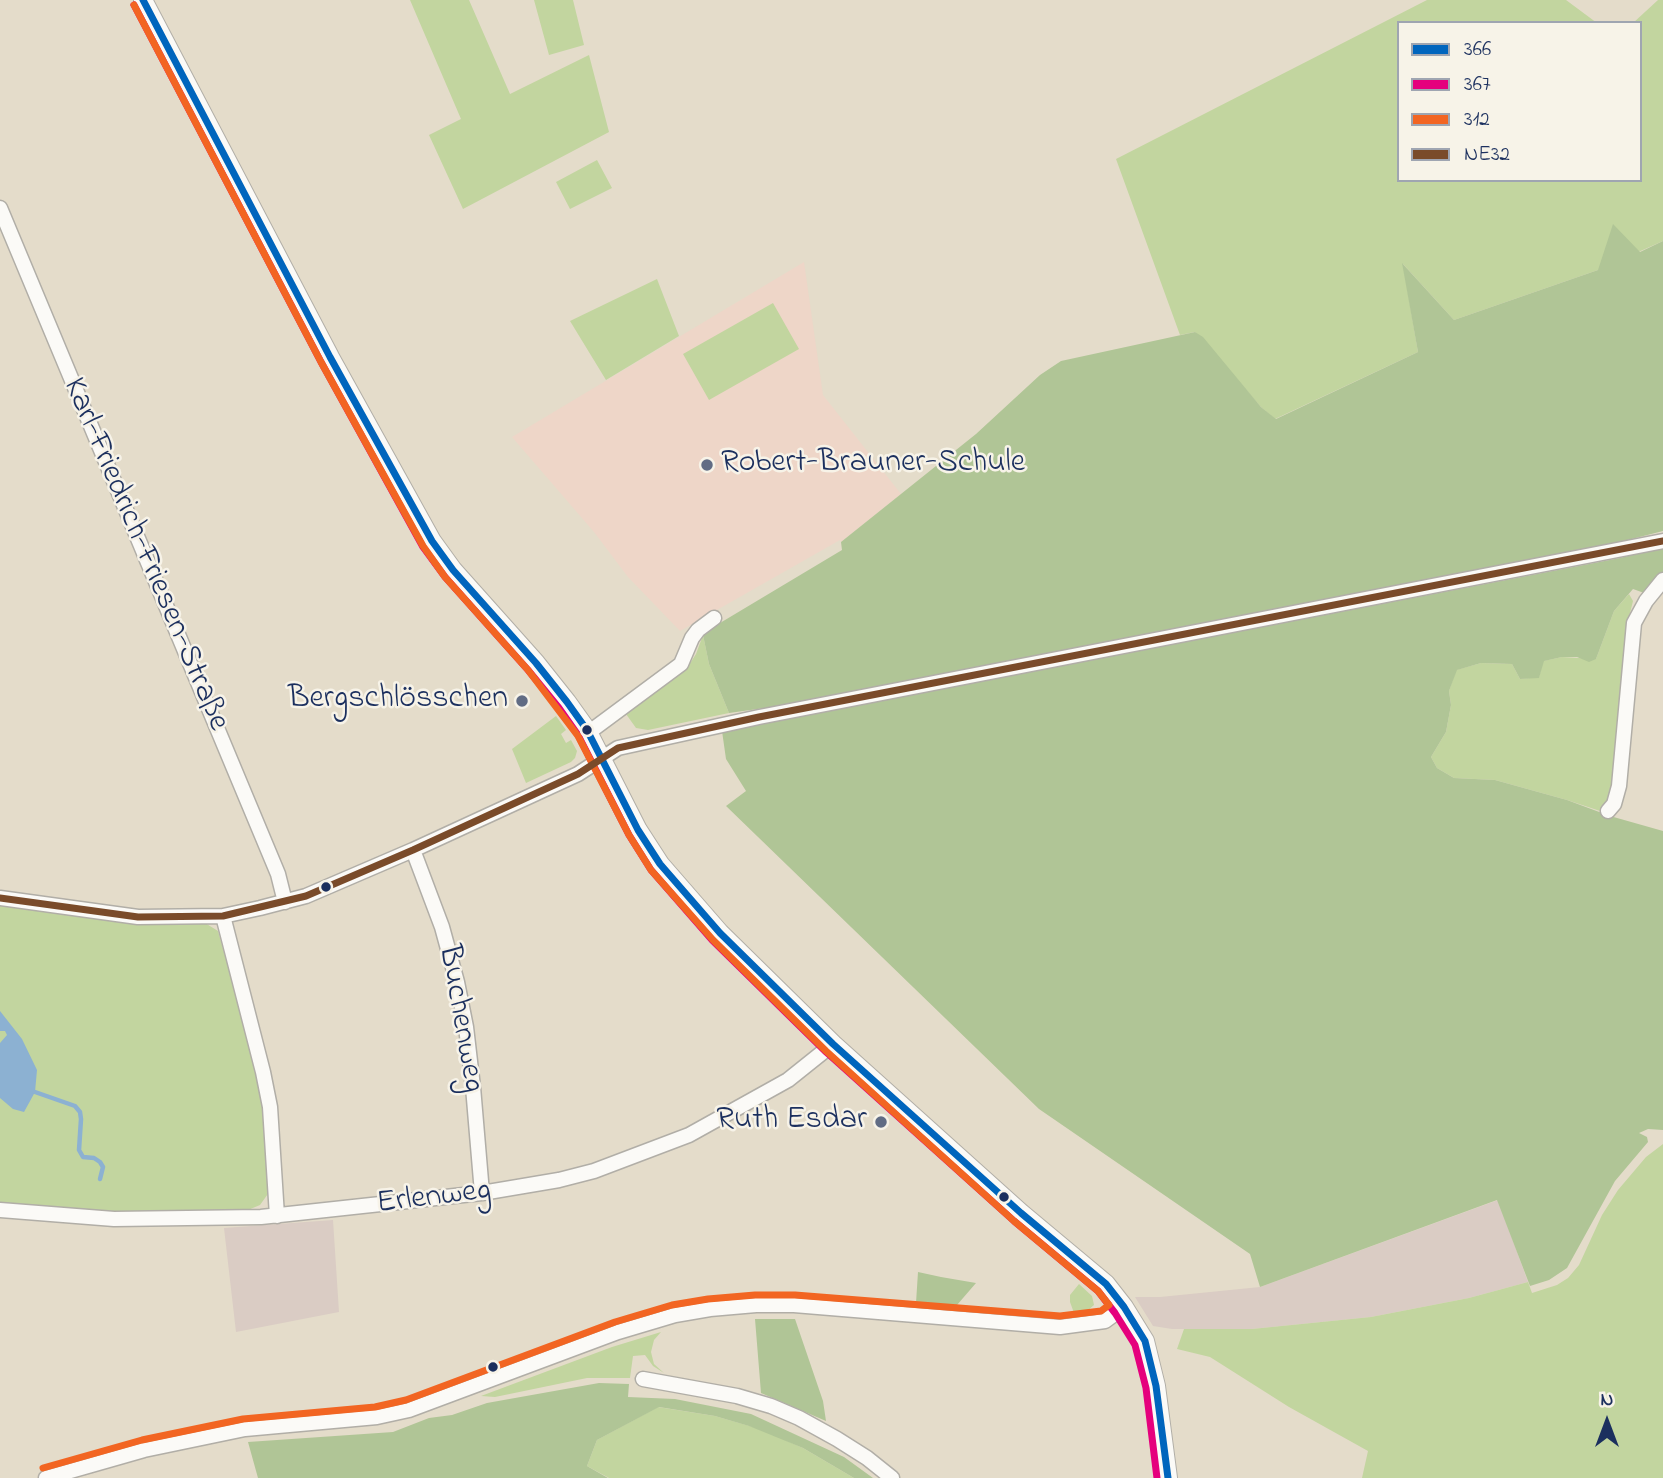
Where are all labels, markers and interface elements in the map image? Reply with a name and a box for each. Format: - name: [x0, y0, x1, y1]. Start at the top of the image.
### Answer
- legend: [1397, 21, 1642, 182]
- text: 366: [1464, 35, 1491, 65]
- text: 367: [1464, 70, 1491, 100]
- text: 312: [1464, 105, 1490, 135]
- text: NE32: [1464, 140, 1510, 170]
- street label: Karl-Friedrich-Friesen-Straße: [52, 373, 236, 737]
- place label: Robert-Brauner-Schule: [721, 446, 1025, 484]
- marker: Robert-Brauner-Schule: [699, 457, 715, 473]
- place label: Bergschlösschen: [288, 682, 508, 720]
- marker: Bergschlösschen: [514, 693, 530, 709]
- unlabelled marker: [580, 723, 594, 737]
- unlabelled marker: [319, 880, 333, 894]
- street label: Buchenweg: [427, 942, 491, 1096]
- place label: Ruth Esdar: [716, 1103, 867, 1141]
- marker: Ruth Esdar: [873, 1114, 889, 1130]
- street label: Erlenweg: [375, 1173, 493, 1225]
- unlabelled marker: [997, 1190, 1011, 1204]
- unlabelled marker: [486, 1360, 500, 1374]
- north arrow: [1572, 1387, 1642, 1457]
- text: N: [1601, 1387, 1613, 1414]

